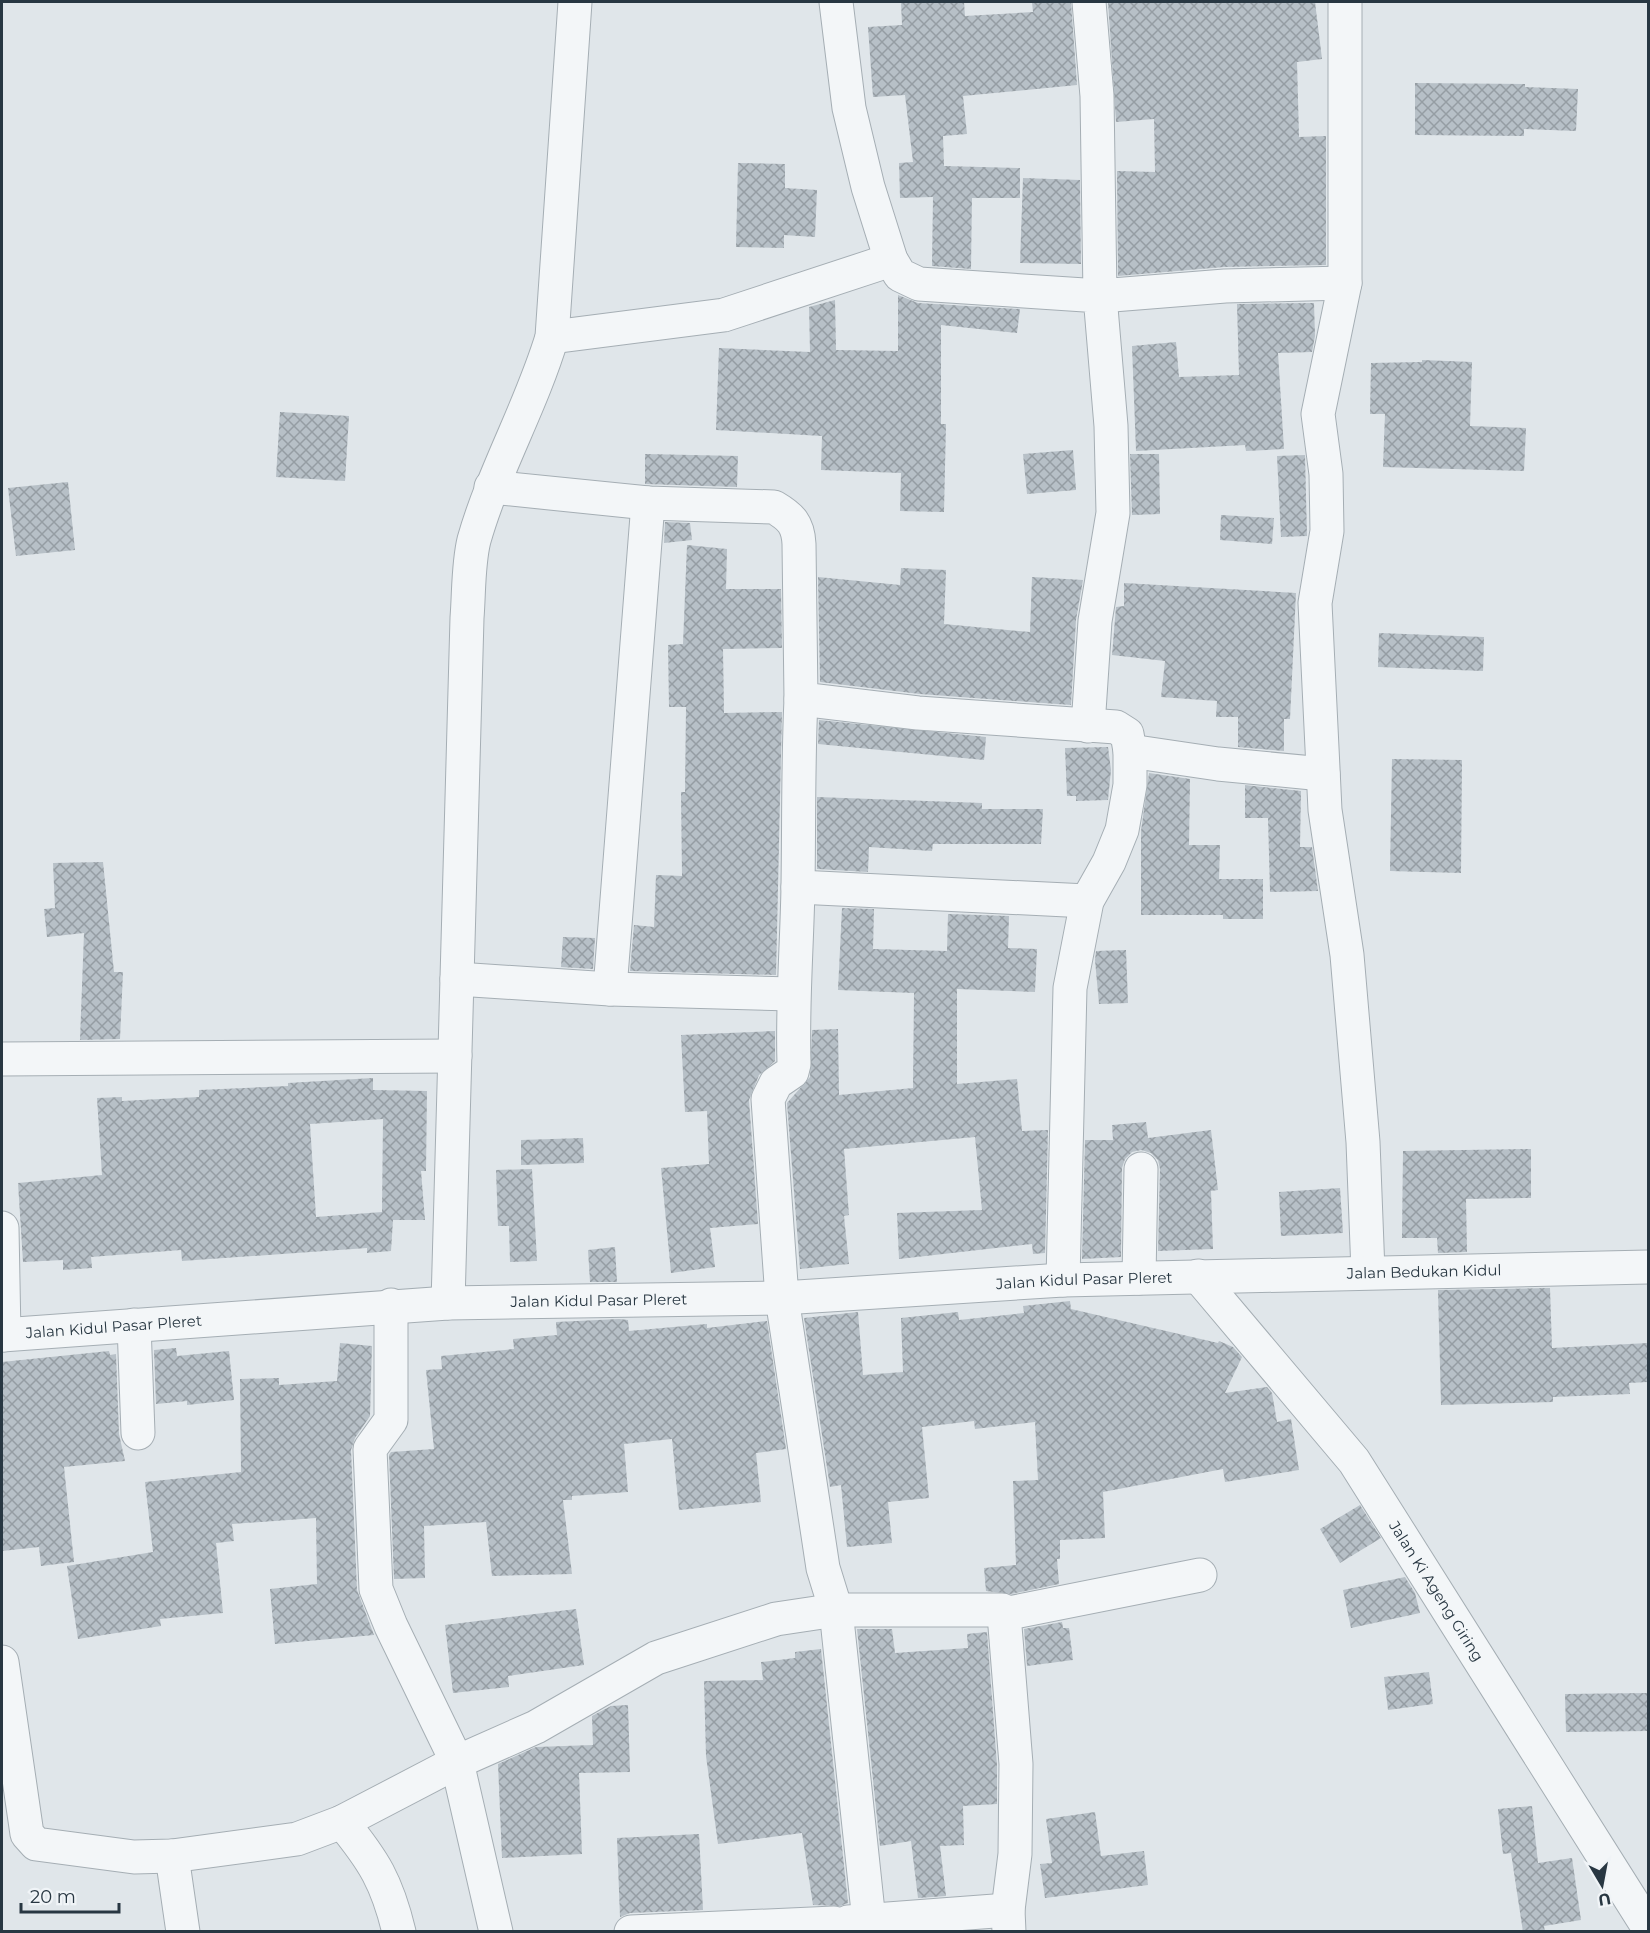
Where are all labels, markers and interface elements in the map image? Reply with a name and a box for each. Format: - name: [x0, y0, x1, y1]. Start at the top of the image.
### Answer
- street label: Jalan Bedukan Kidul: [1346, 1260, 1502, 1283]
- street label: Jalan Kidul Pasar Pleret: [994, 1268, 1173, 1293]
- street label: Jalan Kidul Pasar Pleret: [509, 1289, 687, 1311]
- street label: Jalan Kidul Pasar Pleret: [24, 1311, 203, 1342]
- street label: Jalan Ki Ageng Giring: [1385, 1516, 1488, 1665]
- north arrow: [1572, 1855, 1632, 1915]
- scale bar: [21, 1876, 118, 1914]
- text: 20 m: [30, 1886, 76, 1908]
- text: U: [1597, 1889, 1612, 1910]

